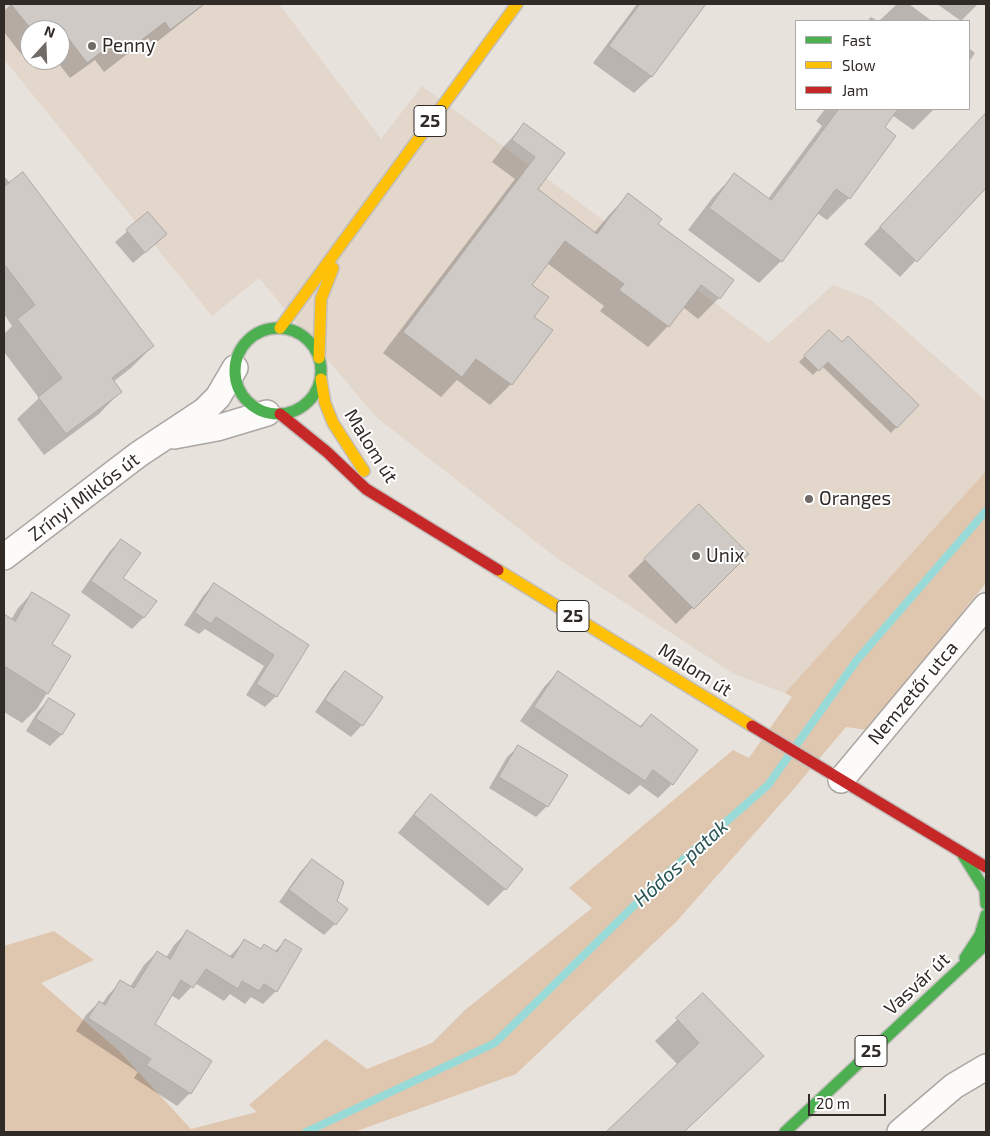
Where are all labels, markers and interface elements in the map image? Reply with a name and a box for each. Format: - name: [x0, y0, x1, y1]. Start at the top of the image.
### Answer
- north arrow: [20, 20, 70, 70]
- legend: [795, 20, 970, 110]
- text: N: [42, 22, 58, 41]
- text: Fast: [842, 31, 871, 49]
- place label: Penny: [102, 35, 155, 57]
- marker: Penny: [86, 40, 98, 52]
- text: Slow: [842, 56, 876, 74]
- text: Jam: [842, 81, 868, 99]
- road number: 25: [414, 105, 446, 136]
- street label: Malom út: [339, 405, 403, 487]
- street label: Zrínyi Miklós út: [24, 448, 144, 546]
- place label: Oranges: [819, 488, 891, 510]
- marker: Oranges: [803, 493, 815, 505]
- place label: Unix: [706, 545, 744, 567]
- marker: Unix: [690, 550, 702, 562]
- road number: 25: [557, 600, 589, 632]
- street label: Nemzetőr utca: [863, 637, 963, 749]
- street label: Malom út: [654, 638, 736, 702]
- water label: Hódos-patak: [629, 814, 733, 912]
- street label: Vasvár út: [879, 948, 955, 1020]
- road number: 25: [855, 1036, 887, 1066]
- scale bar: [810, 1084, 888, 1116]
- text: 20 m: [816, 1094, 850, 1112]

